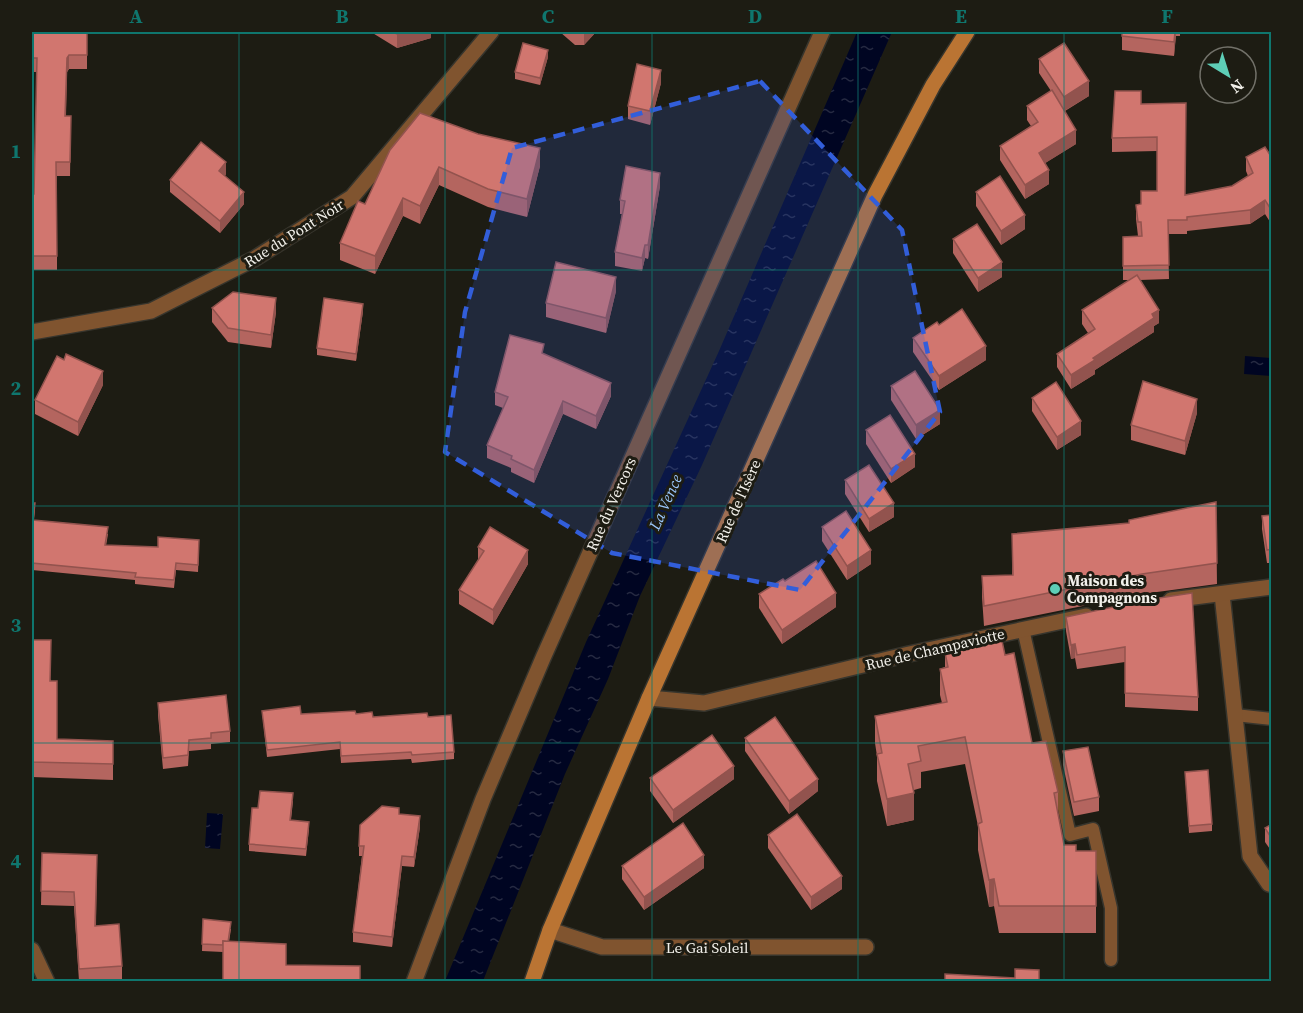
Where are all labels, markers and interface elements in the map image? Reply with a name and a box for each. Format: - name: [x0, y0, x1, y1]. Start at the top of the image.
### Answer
- text: A: [129, 2, 143, 30]
- text: B: [335, 2, 349, 30]
- text: C: [542, 2, 554, 30]
- text: D: [748, 2, 762, 30]
- text: E: [955, 2, 967, 30]
- text: F: [1161, 2, 1173, 30]
- north arrow: [1198, 45, 1258, 105]
- text: N: [1226, 75, 1249, 99]
- text: 1: [11, 137, 21, 165]
- street label: Rue du Pont Noir: [240, 194, 348, 272]
- text: 2: [11, 374, 22, 402]
- street label: Rue du Vercors: [581, 454, 641, 554]
- street label: Rue de l'Isère: [710, 456, 766, 546]
- water label: La Vence: [643, 470, 687, 534]
- place label: Maison des Compagnons: [1067, 570, 1157, 608]
- marker: Maison des Compagnons: [1048, 582, 1062, 596]
- text: 3: [11, 611, 22, 639]
- street label: Rue de Champaviotte: [863, 623, 1007, 675]
- text: 4: [11, 847, 22, 875]
- street label: Le Gai Soleil: [666, 937, 749, 958]

